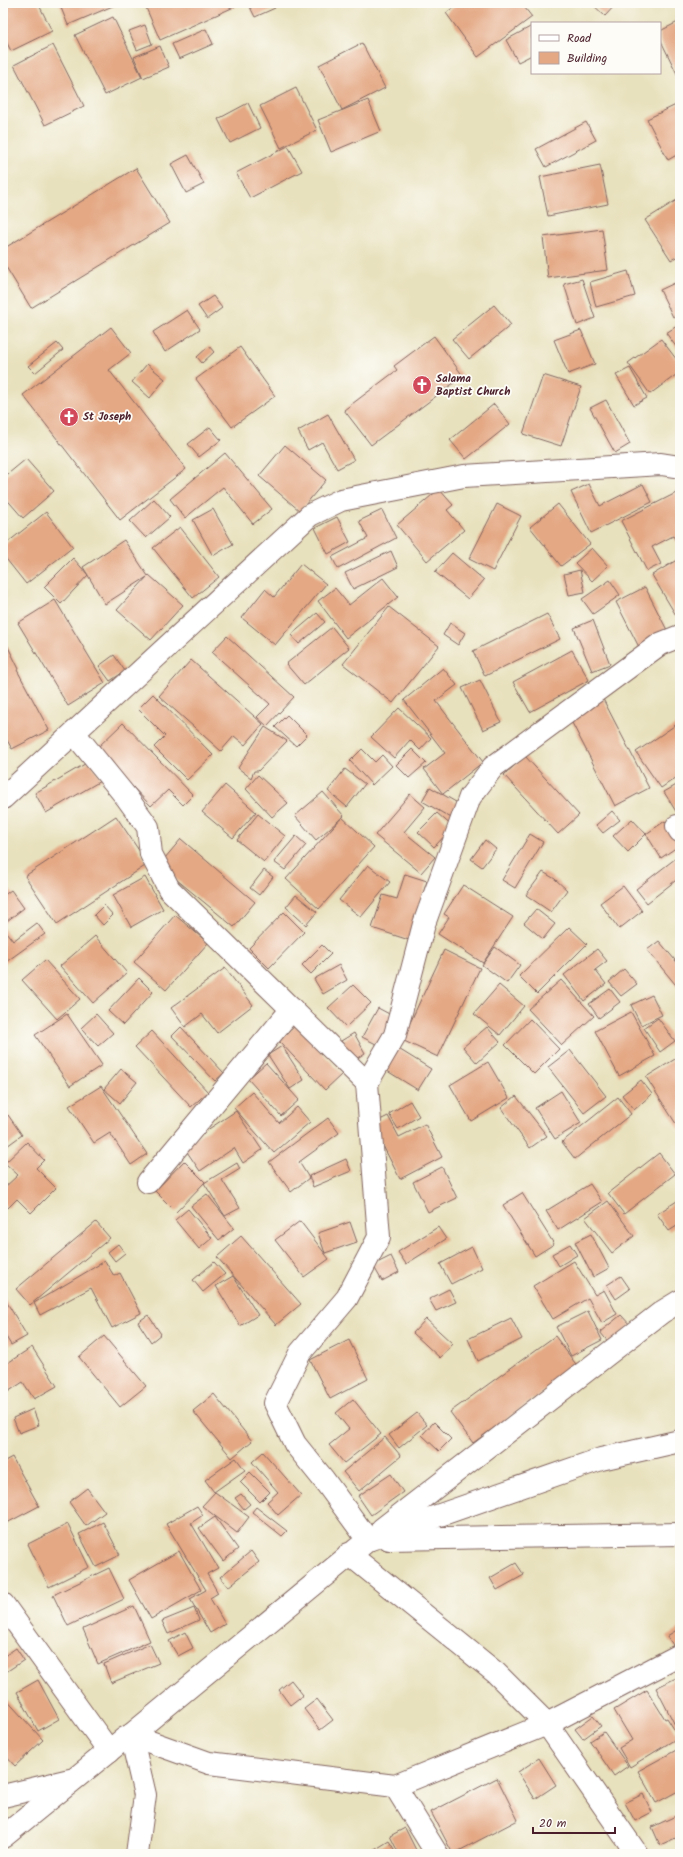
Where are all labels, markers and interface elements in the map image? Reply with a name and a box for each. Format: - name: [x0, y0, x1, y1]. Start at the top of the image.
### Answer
- legend: [531, 22, 661, 74]
- text: Road: [567, 29, 592, 48]
- text: Building: [567, 49, 607, 68]
- place label: Salama Baptist Church: [436, 370, 510, 401]
- church icon: Salama Baptist Church: [411, 374, 433, 396]
- church icon: St Joseph: [58, 406, 80, 428]
- place label: St Joseph: [83, 408, 131, 426]
- scale bar: [533, 1809, 615, 1835]
- text: 20 m: [539, 1814, 567, 1833]

